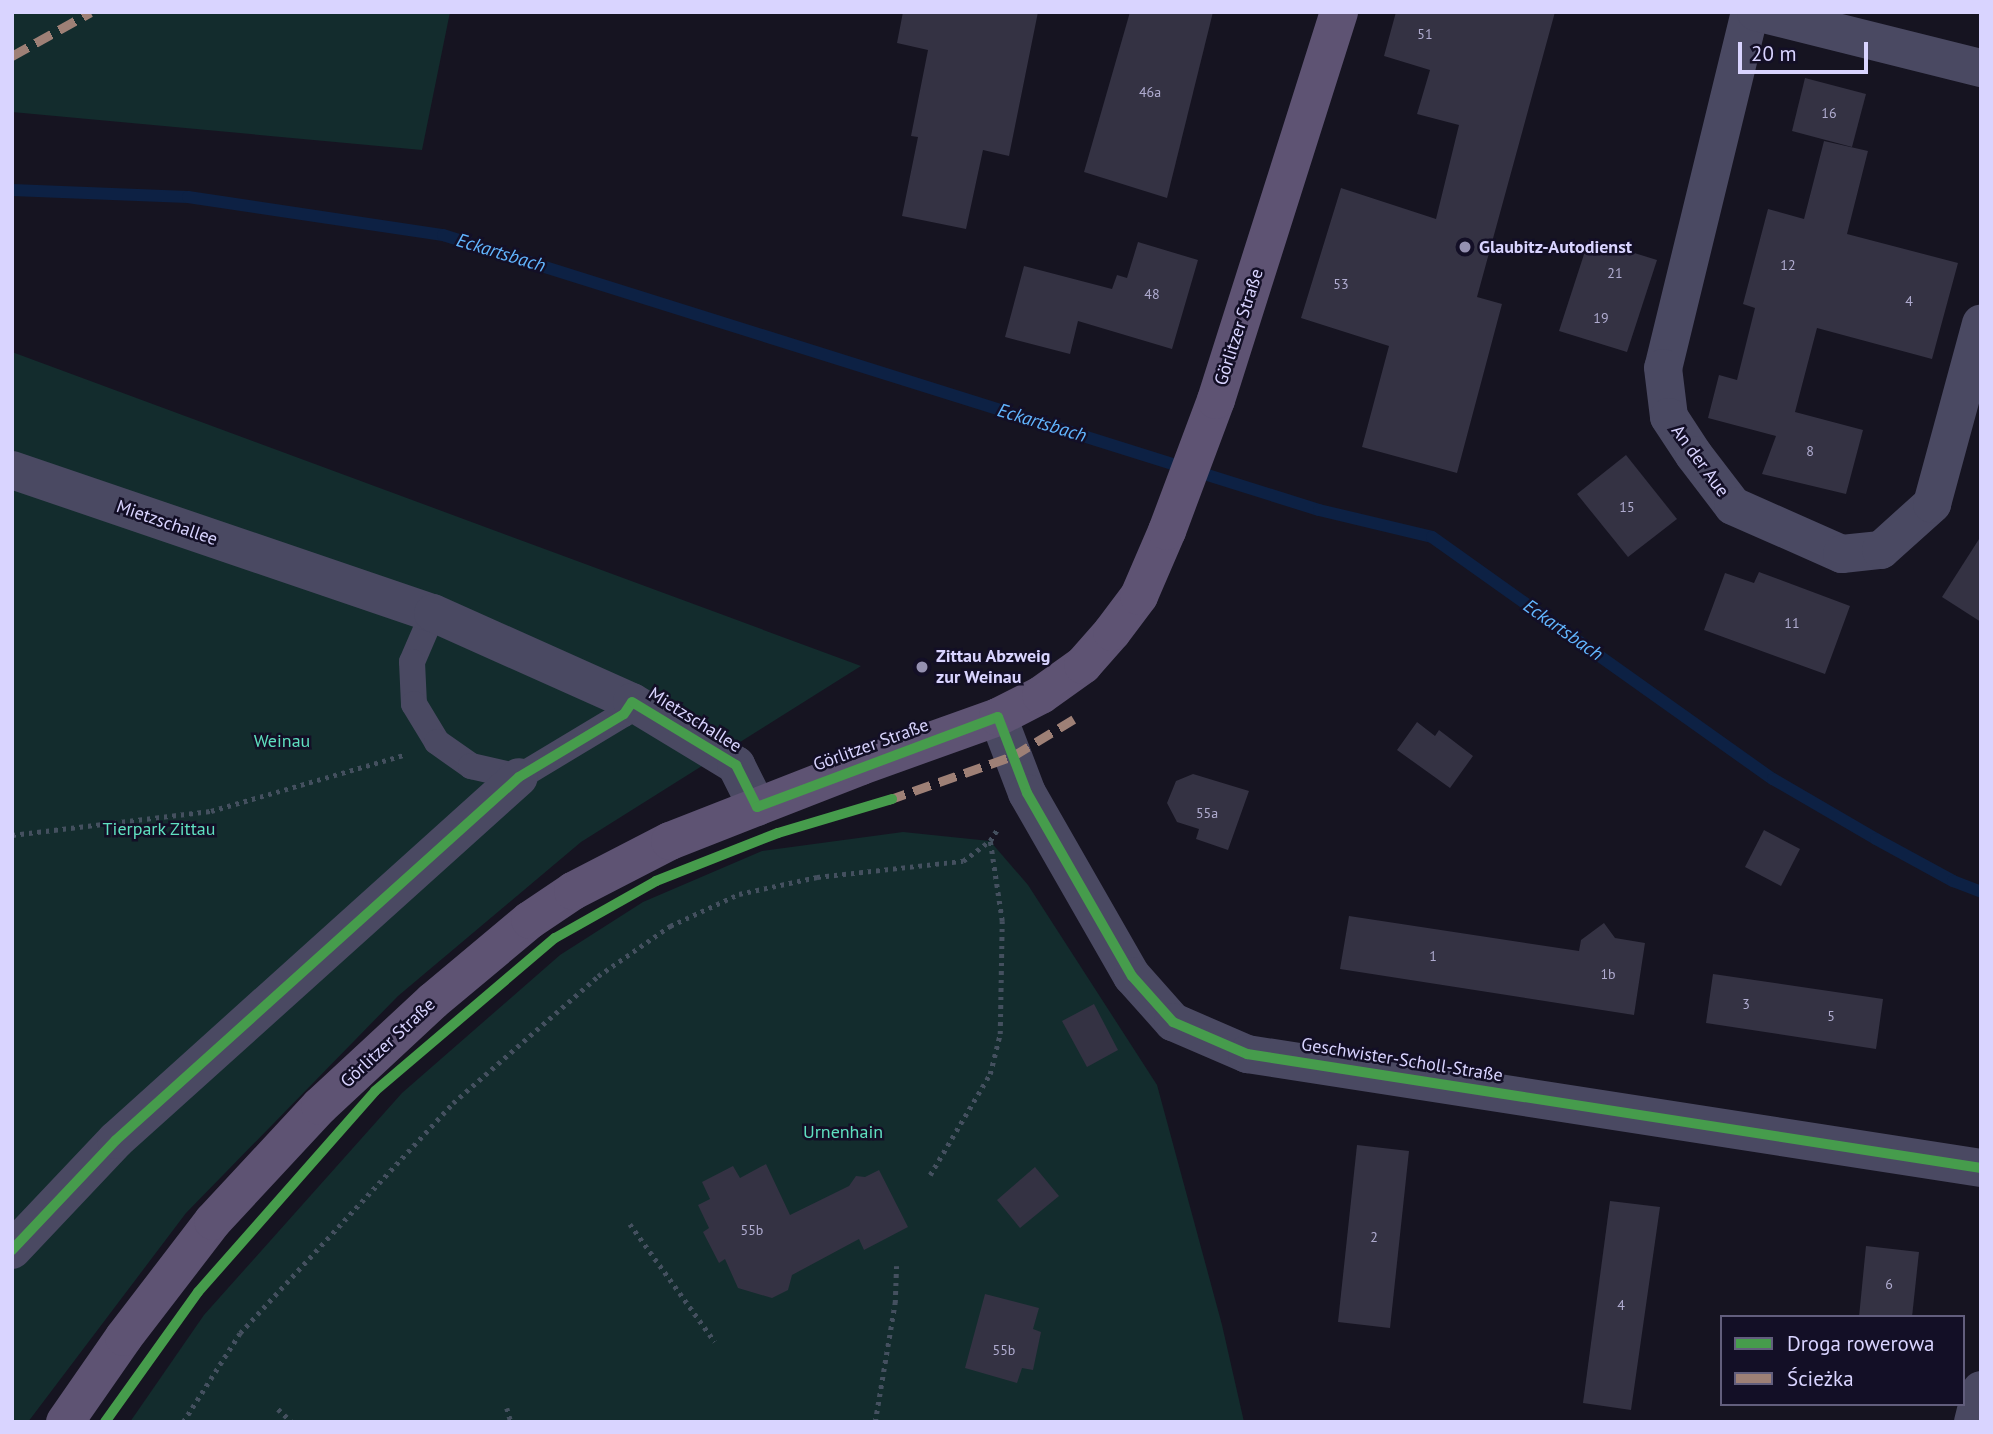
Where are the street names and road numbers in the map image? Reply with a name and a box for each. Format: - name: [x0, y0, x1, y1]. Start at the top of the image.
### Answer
- street label: Görlitzer Straße: [1210, 266, 1268, 388]
- street label: An der Aue: [1666, 421, 1734, 501]
- street label: Mietzschallee: [114, 496, 220, 550]
- street label: Mietzschallee: [645, 683, 745, 757]
- street label: Görlitzer Straße: [810, 714, 932, 776]
- street label: Görlitzer Straße: [336, 994, 440, 1092]
- street label: Geschwister-Scholl-Straße: [1300, 1033, 1504, 1087]

